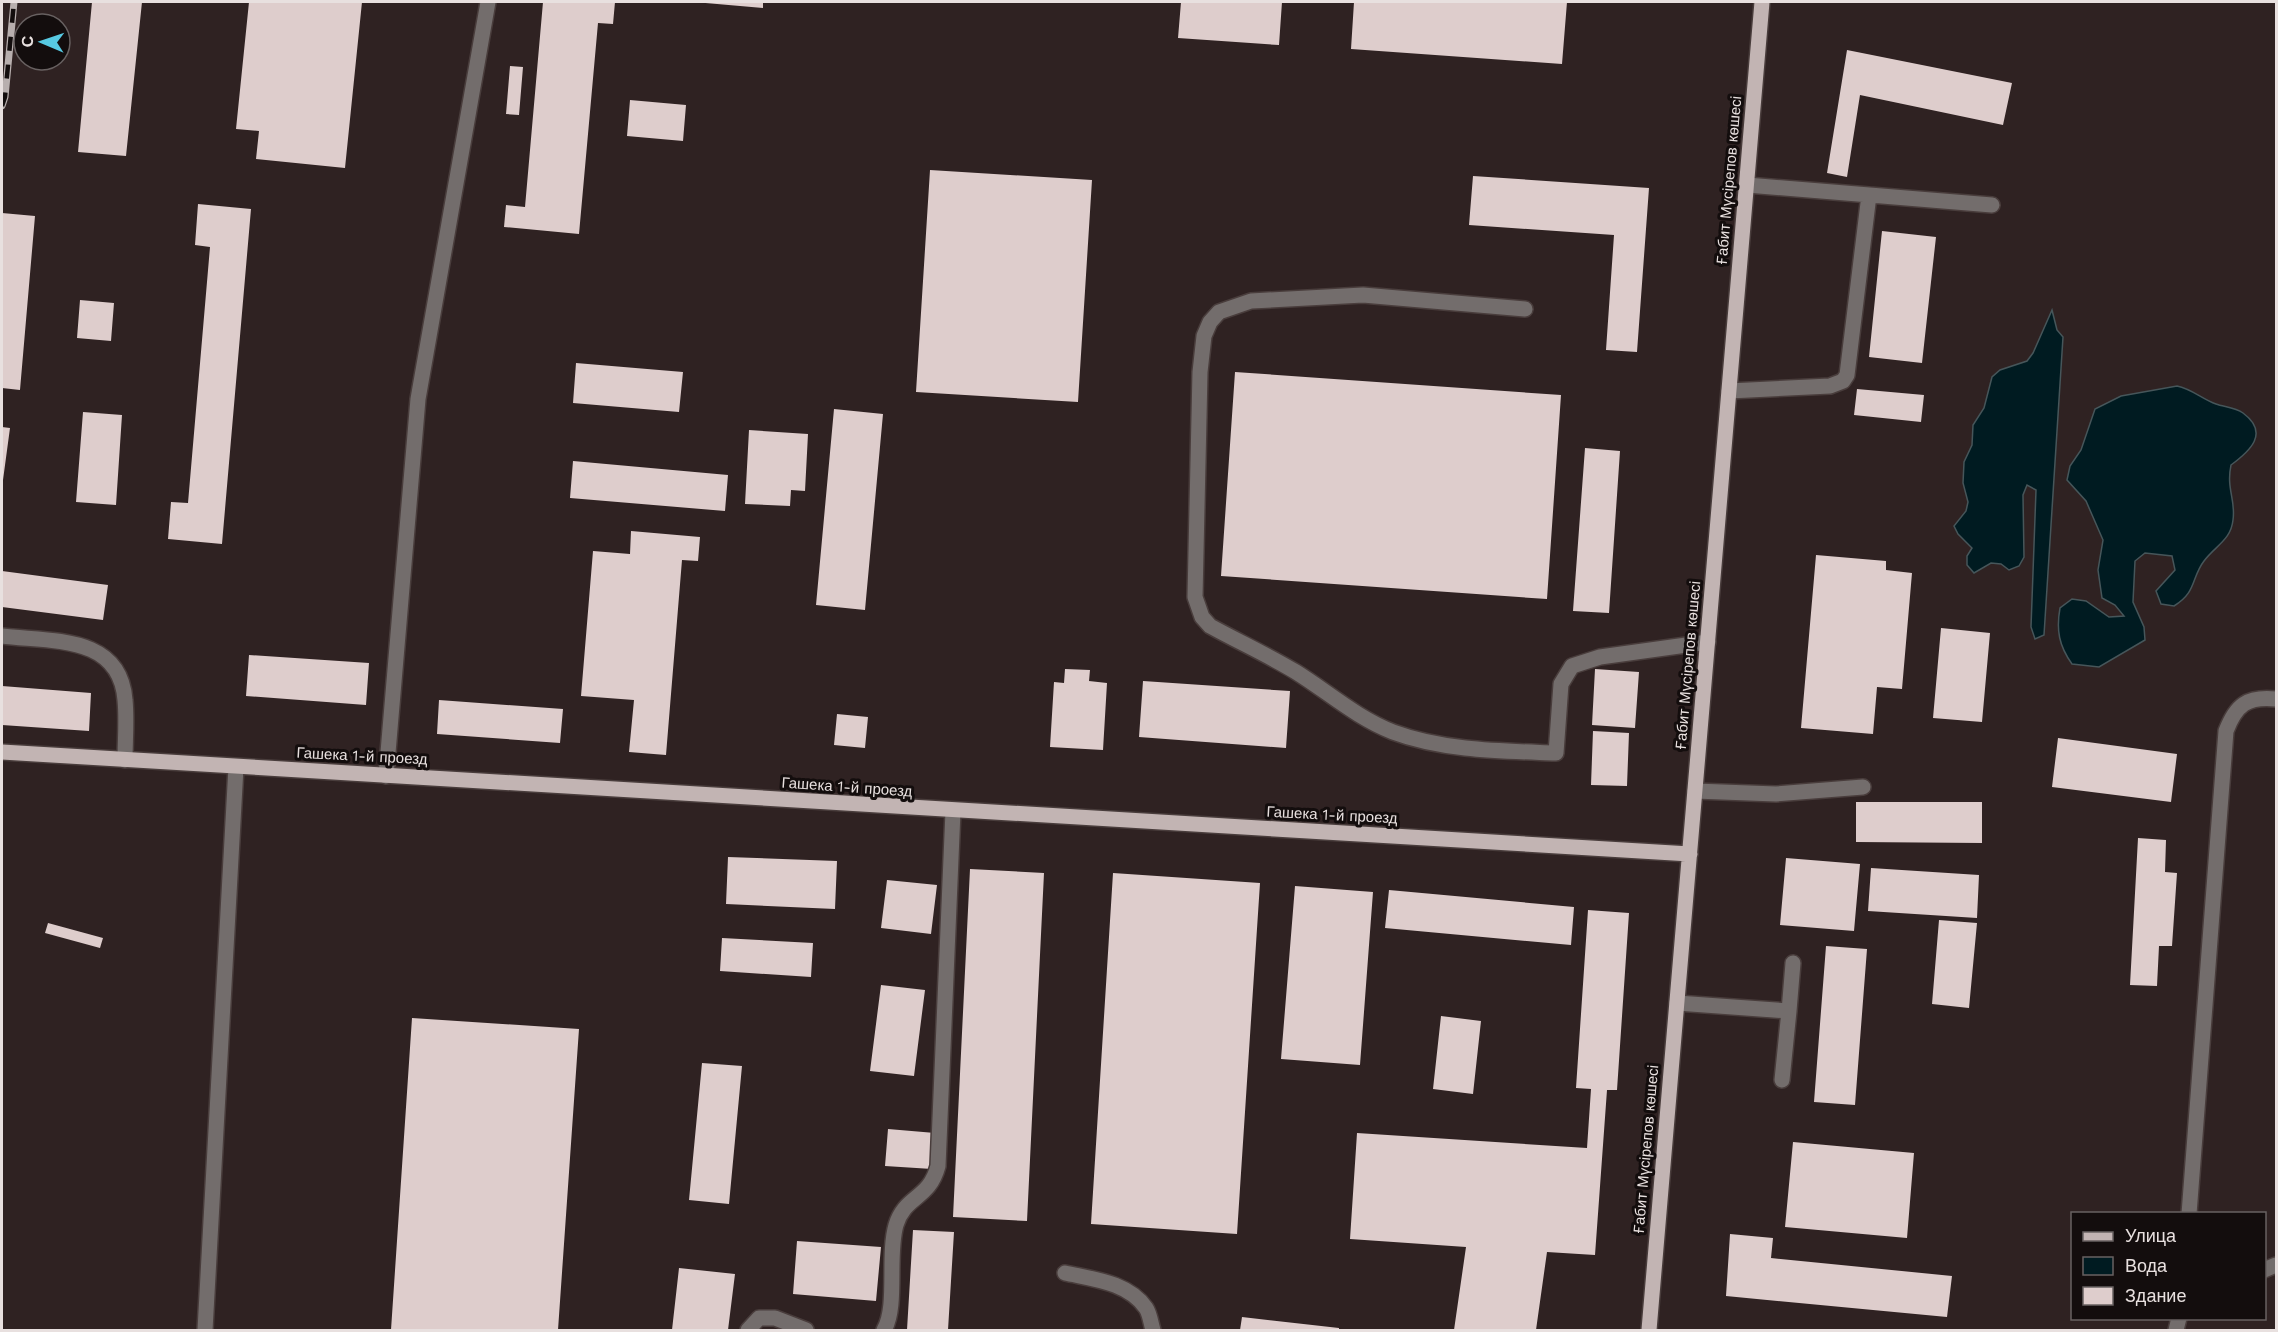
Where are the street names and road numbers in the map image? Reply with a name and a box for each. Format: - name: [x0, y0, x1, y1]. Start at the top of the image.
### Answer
- street label: Ғабит Мүсірепов көшесі: [1713, 95, 1745, 265]
- street label: Ғабит Мүсірепов көшесі: [1672, 580, 1704, 750]
- street label: Гашека 1-й проезд: [296, 744, 428, 768]
- street label: Гашека 1-й проезд: [781, 773, 913, 801]
- street label: Гашека 1-й проезд: [1266, 803, 1398, 827]
- street label: Ғабит Мүсірепов көшесі: [1630, 1064, 1662, 1234]

